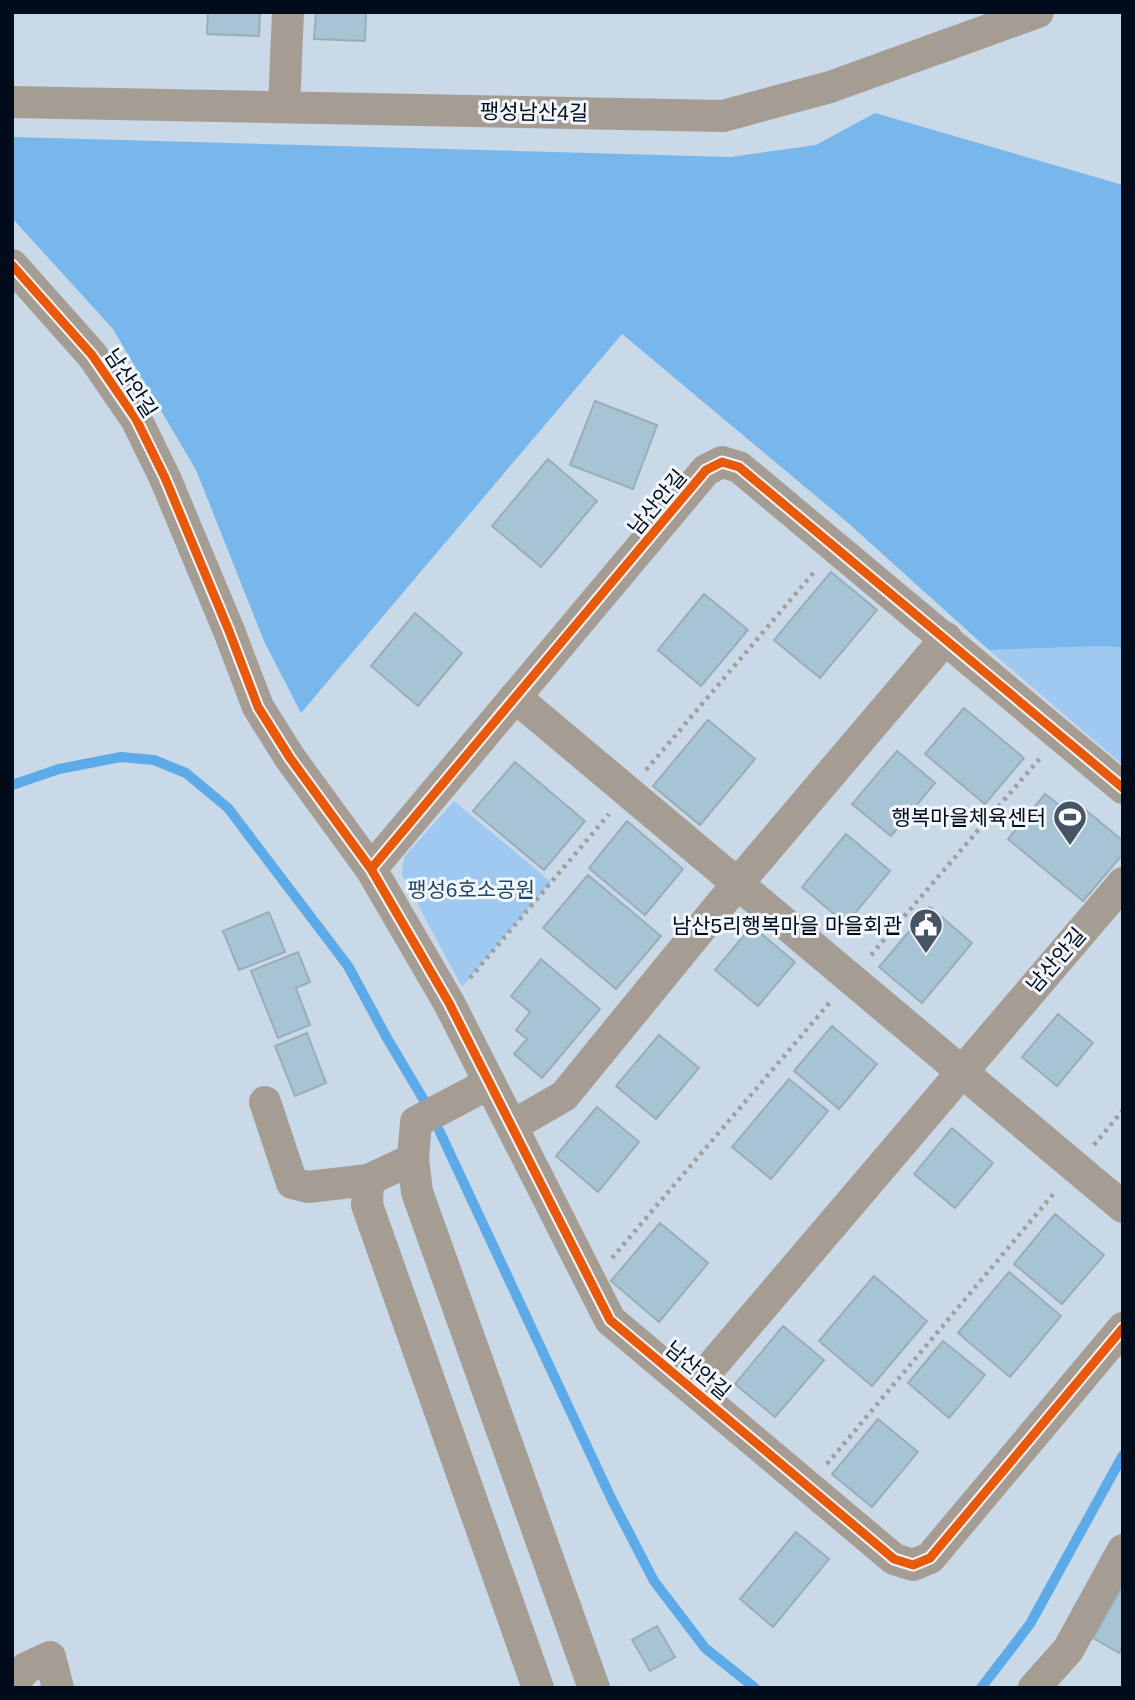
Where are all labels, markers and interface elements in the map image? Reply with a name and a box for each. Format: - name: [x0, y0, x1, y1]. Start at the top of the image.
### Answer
- street label: 팽성남산4길: [480, 100, 588, 124]
- street label: 남산안길: [100, 344, 162, 422]
- street label: 남산안길: [623, 465, 691, 539]
- sports icon: 행복마을체육센터: [1051, 798, 1089, 847]
- place label: 행복마을체육센터: [891, 806, 1046, 829]
- park label: 팽성6호소공원: [407, 878, 535, 901]
- public building icon: 남산5리행복마을 마을회관: [907, 906, 945, 955]
- place label: 남산5리행복마을 마을회관: [672, 914, 902, 937]
- street label: 남산안길: [1022, 923, 1090, 997]
- street label: 남산안길: [661, 1336, 735, 1404]

